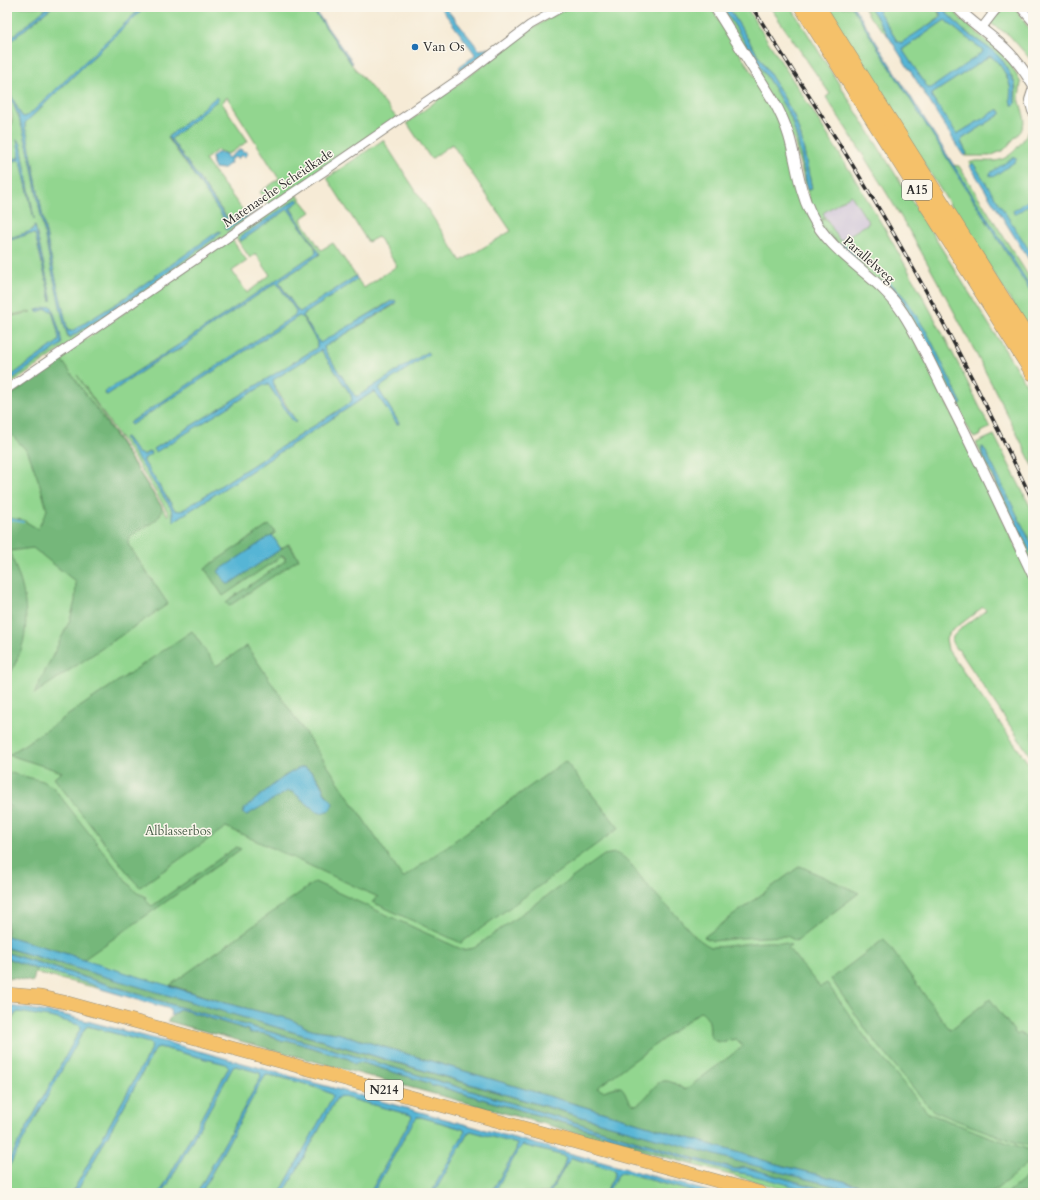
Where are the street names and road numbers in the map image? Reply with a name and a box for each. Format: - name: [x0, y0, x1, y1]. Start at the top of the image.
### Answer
- street label: Matenasche Scheidkade: [219, 144, 337, 232]
- road number: A15: [902, 180, 932, 200]
- street label: Parallelweg: [839, 233, 899, 288]
- road number: N214: [365, 1080, 403, 1100]

